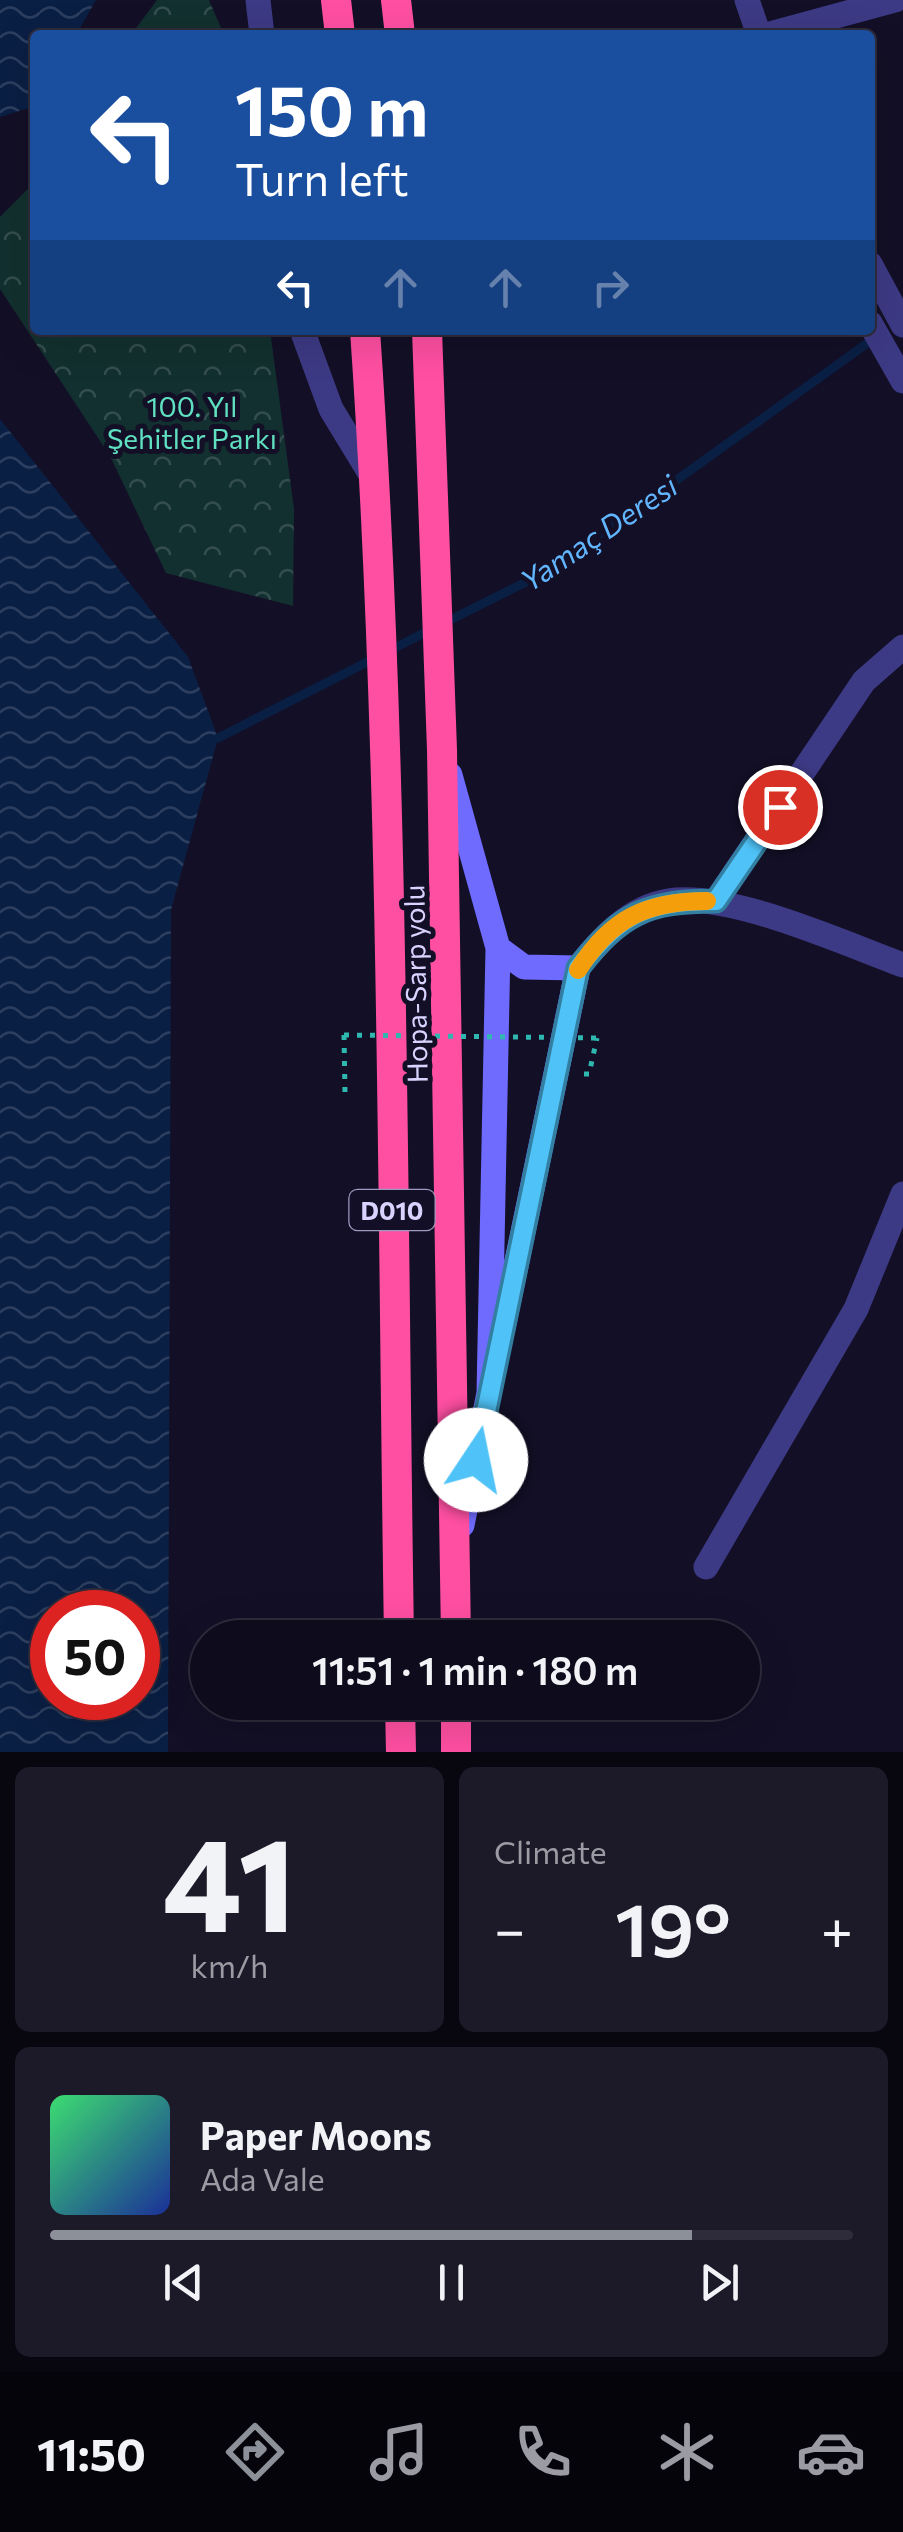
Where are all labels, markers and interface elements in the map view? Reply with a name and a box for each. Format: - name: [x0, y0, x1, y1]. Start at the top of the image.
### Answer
- text: 150 m: [235, 65, 428, 150]
- icon: left: [70, 70, 200, 200]
- text: Turn left: [235, 150, 409, 205]
- icon: left: [268, 260, 323, 315]
- icon: ahead: [373, 260, 428, 315]
- icon: ahead: [478, 260, 533, 315]
- icon: right: [583, 260, 638, 315]
- park label: 100. Yıl Şehitler Parkı: [107, 389, 277, 455]
- water label: Yamaç Deresi: [513, 465, 685, 598]
- pin: [738, 765, 823, 850]
- icon: arrive: [753, 780, 808, 835]
- street label: Hopa-Sarp yolu: [396, 885, 434, 1083]
- road number: D010: [350, 1190, 434, 1230]
- position arrow: [424, 1408, 528, 1512]
- speed limit sign: 50: [30, 1590, 160, 1720]
- text: 11:51 · 1 min · 180 m: [312, 1646, 638, 1693]
- text: 41: [162, 1800, 297, 1959]
- text: Climate: [494, 1831, 607, 1871]
- text: 19°: [615, 1881, 731, 1972]
- text: −: [494, 1894, 525, 1961]
- text: +: [821, 1894, 853, 1961]
- text: km/h: [191, 1945, 268, 1985]
- text: Paper Moons: [200, 2111, 432, 2158]
- text: Ada Vale: [200, 2158, 325, 2198]
- icon: previous: [156, 2255, 211, 2310]
- icon: pause: [424, 2255, 479, 2310]
- icon: next: [692, 2255, 747, 2310]
- icon: directions: [220, 2417, 290, 2487]
- icon: music: [364, 2417, 434, 2487]
- icon: phone: [508, 2417, 578, 2487]
- icon: climate: [652, 2417, 722, 2487]
- icon: car: [796, 2417, 866, 2487]
- text: 11:50: [37, 2425, 146, 2480]

